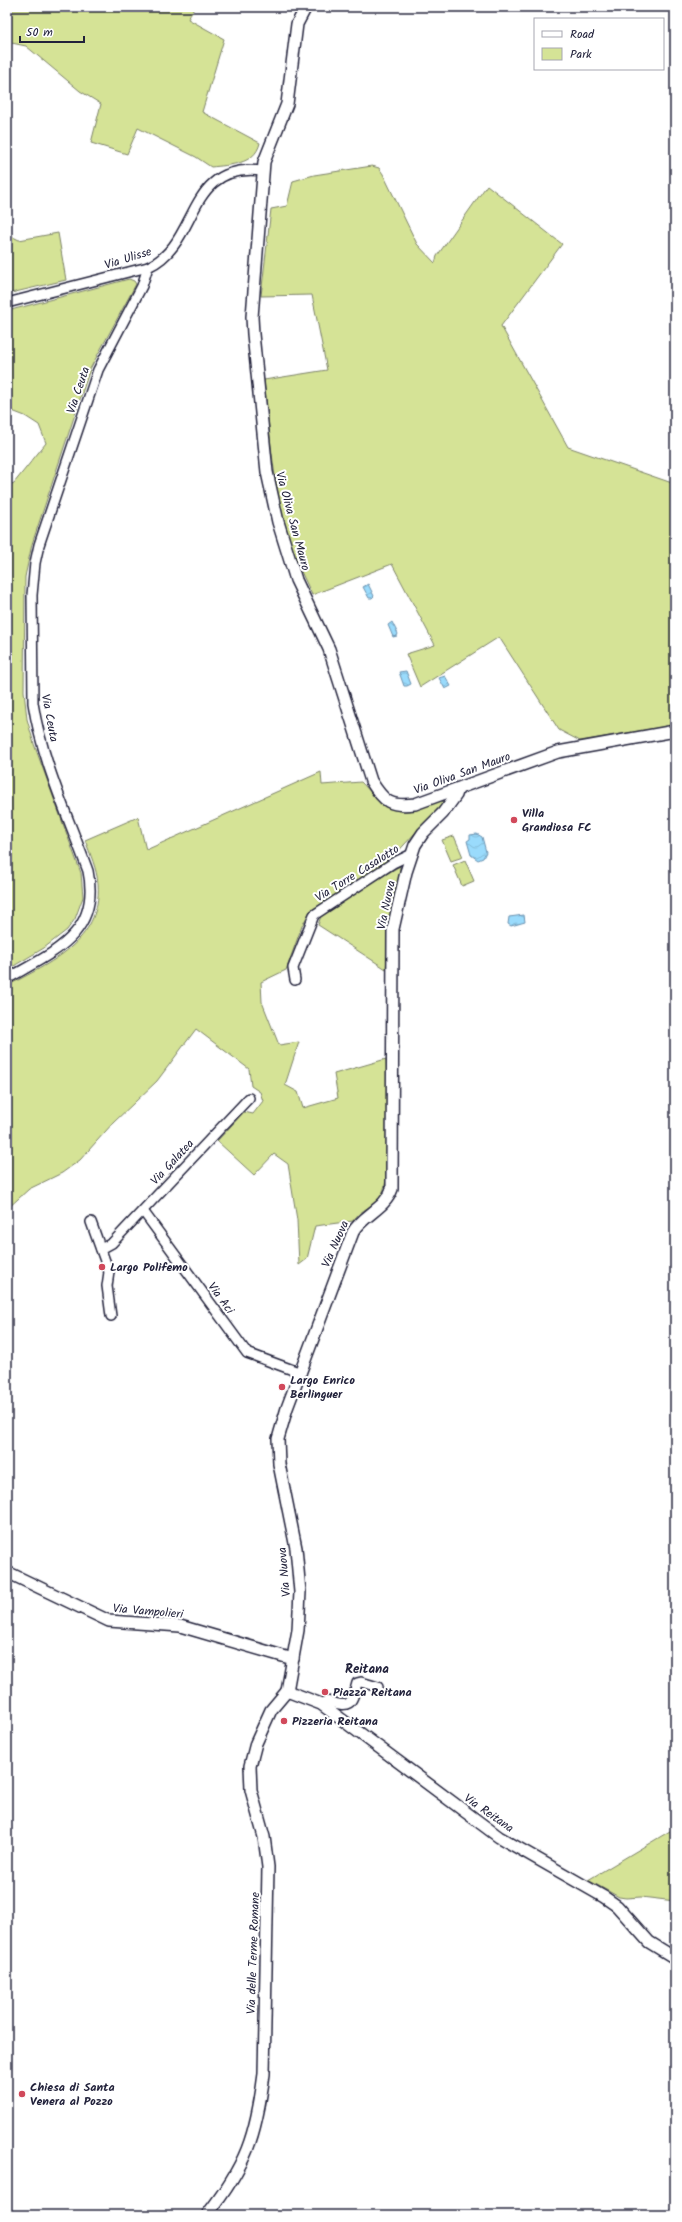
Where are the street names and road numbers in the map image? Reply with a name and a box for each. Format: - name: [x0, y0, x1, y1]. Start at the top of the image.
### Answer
- street label: Via Ulisse: [102, 242, 155, 275]
- street label: Via Ceuta: [62, 364, 95, 416]
- street label: Via Oliva San Mauro: [270, 469, 315, 573]
- street label: Via Ceuta: [36, 693, 64, 744]
- street label: Via Oliva San Mauro: [411, 747, 513, 800]
- street label: Via Torre Casalotto: [311, 840, 403, 907]
- street label: Via Nuova: [372, 878, 401, 931]
- street label: Via Galatea: [146, 1135, 199, 1190]
- street label: Via Nuova: [317, 1217, 354, 1271]
- street label: Via Aci: [203, 1278, 239, 1319]
- street label: Via Nuova: [273, 1546, 296, 1598]
- street label: Via Vampolieri: [112, 1599, 185, 1624]
- street label: Via Reitana: [460, 1789, 518, 1838]
- street label: Via delle Terme Romane: [242, 1891, 265, 2014]

